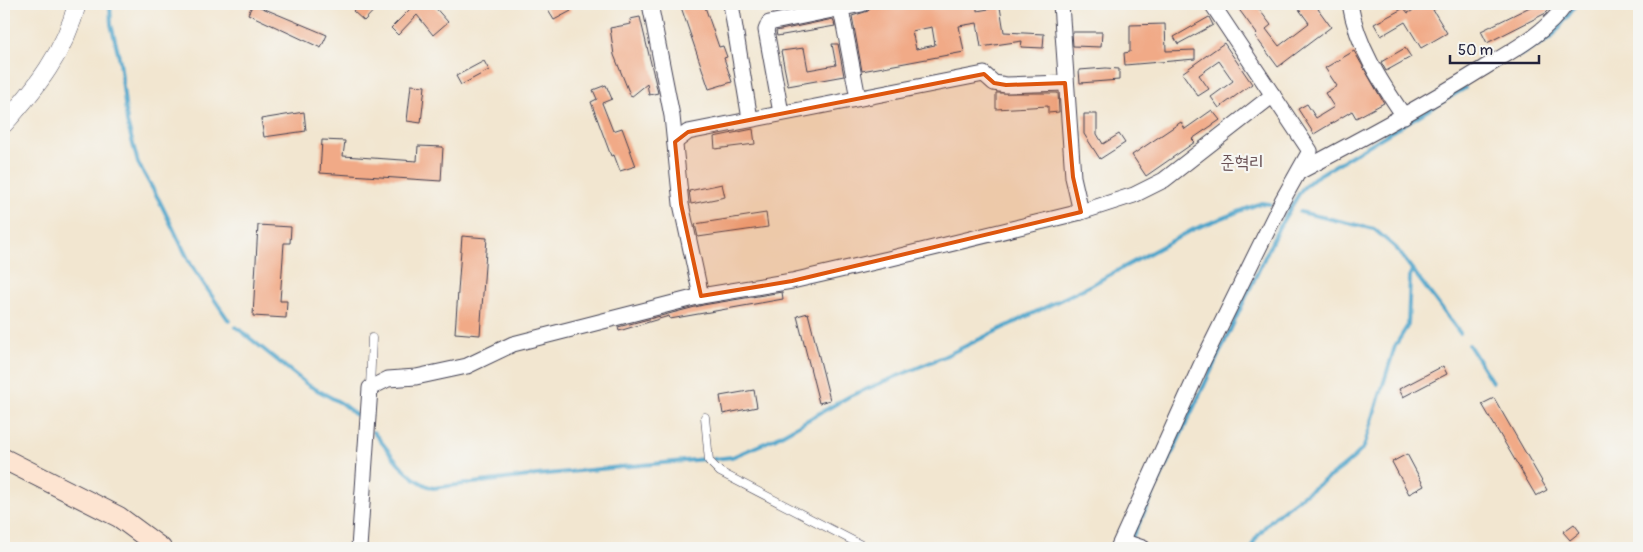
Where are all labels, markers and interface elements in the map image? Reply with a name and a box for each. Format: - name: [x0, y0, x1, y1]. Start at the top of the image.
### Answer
- scale bar: [1450, 32, 1539, 64]
- text: 50 m: [1458, 41, 1493, 60]
- district label: 준혁리: [1220, 151, 1264, 174]

